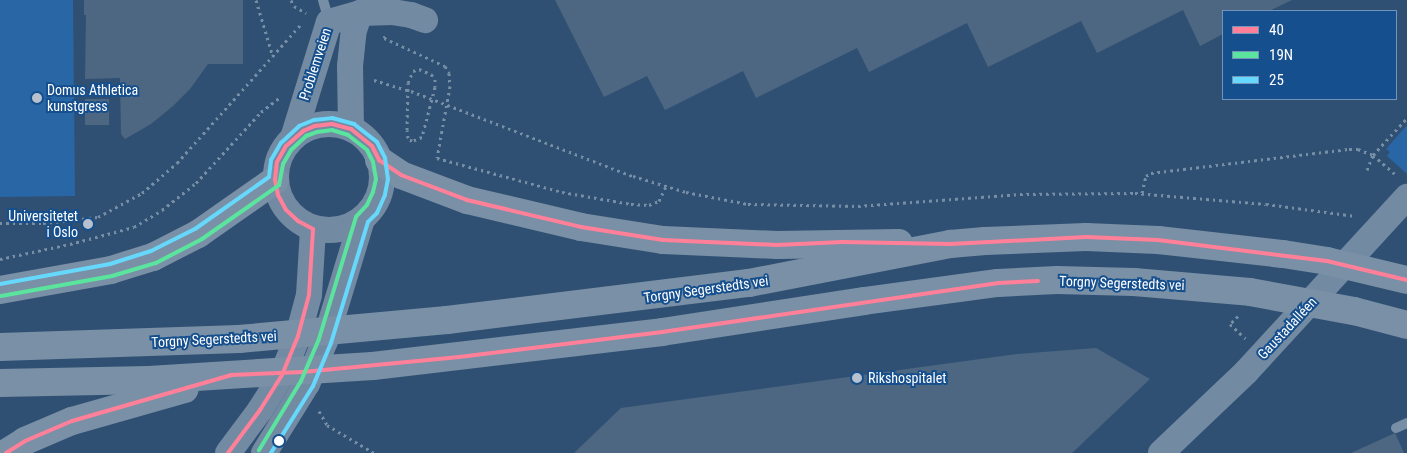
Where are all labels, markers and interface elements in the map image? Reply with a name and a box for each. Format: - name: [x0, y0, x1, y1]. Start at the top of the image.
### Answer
- legend: [1222, 10, 1397, 100]
- text: 40: [1269, 21, 1284, 39]
- street label: Problemveien: [295, 26, 335, 102]
- text: 19N: [1269, 46, 1293, 64]
- text: 25: [1269, 71, 1284, 89]
- place label: Domus Athletica kunstgress: [47, 82, 138, 114]
- marker: Domus Athletica kunstgress: [31, 92, 43, 104]
- place label: Universitetet i Oslo: [8, 208, 78, 240]
- marker: Universitetet i Oslo: [82, 218, 94, 230]
- street label: Torgny Segerstedts vei: [643, 272, 769, 306]
- street label: Torgny Segerstedts vei: [1059, 272, 1185, 294]
- street label: Gaustadalléen: [1254, 293, 1320, 363]
- street label: Torgny Segerstedts vei: [151, 327, 277, 351]
- place label: Rikshospitalet: [868, 370, 946, 386]
- marker: Rikshospitalet: [850, 371, 864, 385]
- unlabelled marker: [274, 436, 284, 446]

